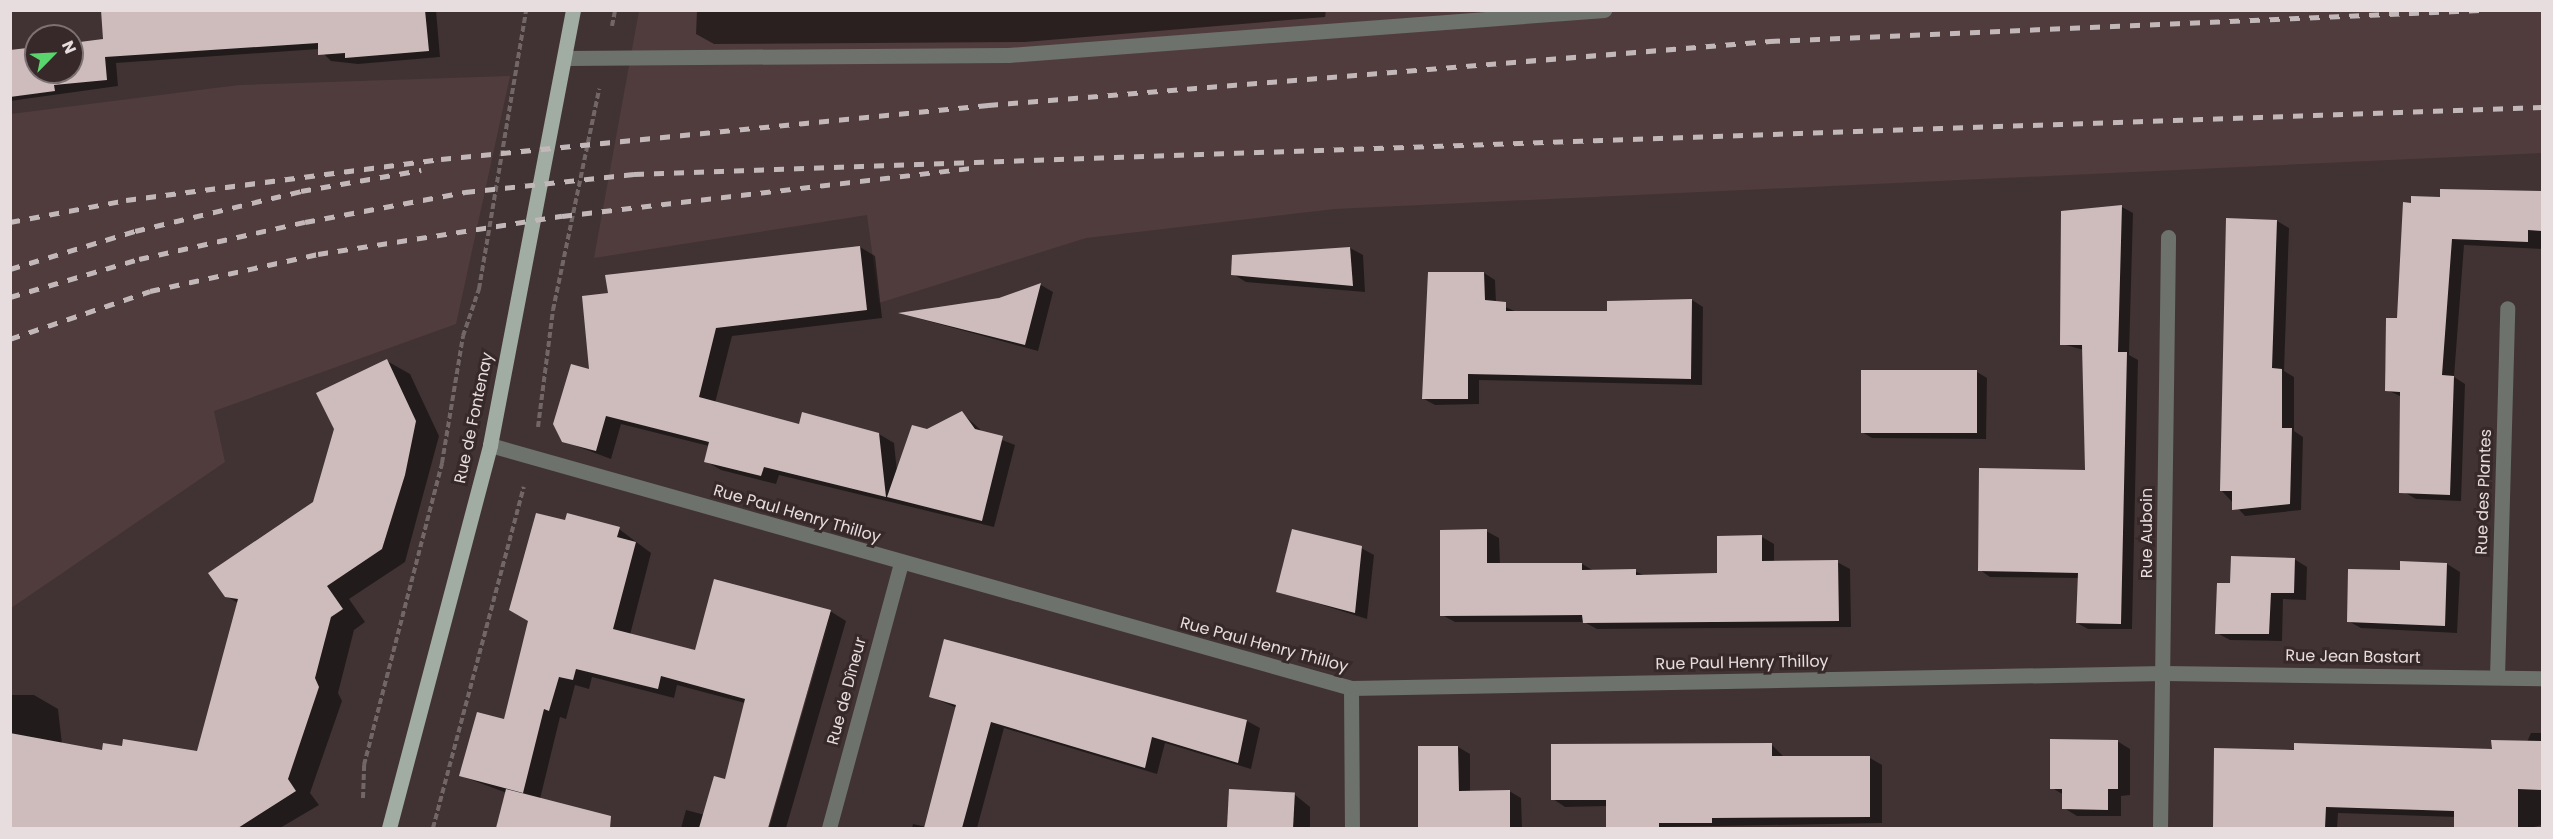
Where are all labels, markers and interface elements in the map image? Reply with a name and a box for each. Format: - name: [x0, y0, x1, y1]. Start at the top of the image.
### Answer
- north arrow: [24, 24, 84, 84]
- text: N: [56, 37, 82, 57]
- street label: Rue de Fontenay: [451, 351, 497, 485]
- street label: Rue des Plantes: [2472, 429, 2496, 555]
- street label: Rue Paul Henry Thilloy: [711, 481, 883, 547]
- street label: Rue Auboin: [2137, 488, 2157, 578]
- street label: Rue Paul Henry Thilloy: [1178, 613, 1350, 677]
- street label: Rue de Dîneur: [823, 635, 871, 747]
- street label: Rue Jean Bastart: [2285, 646, 2421, 668]
- street label: Rue Paul Henry Thilloy: [1655, 652, 1829, 674]

